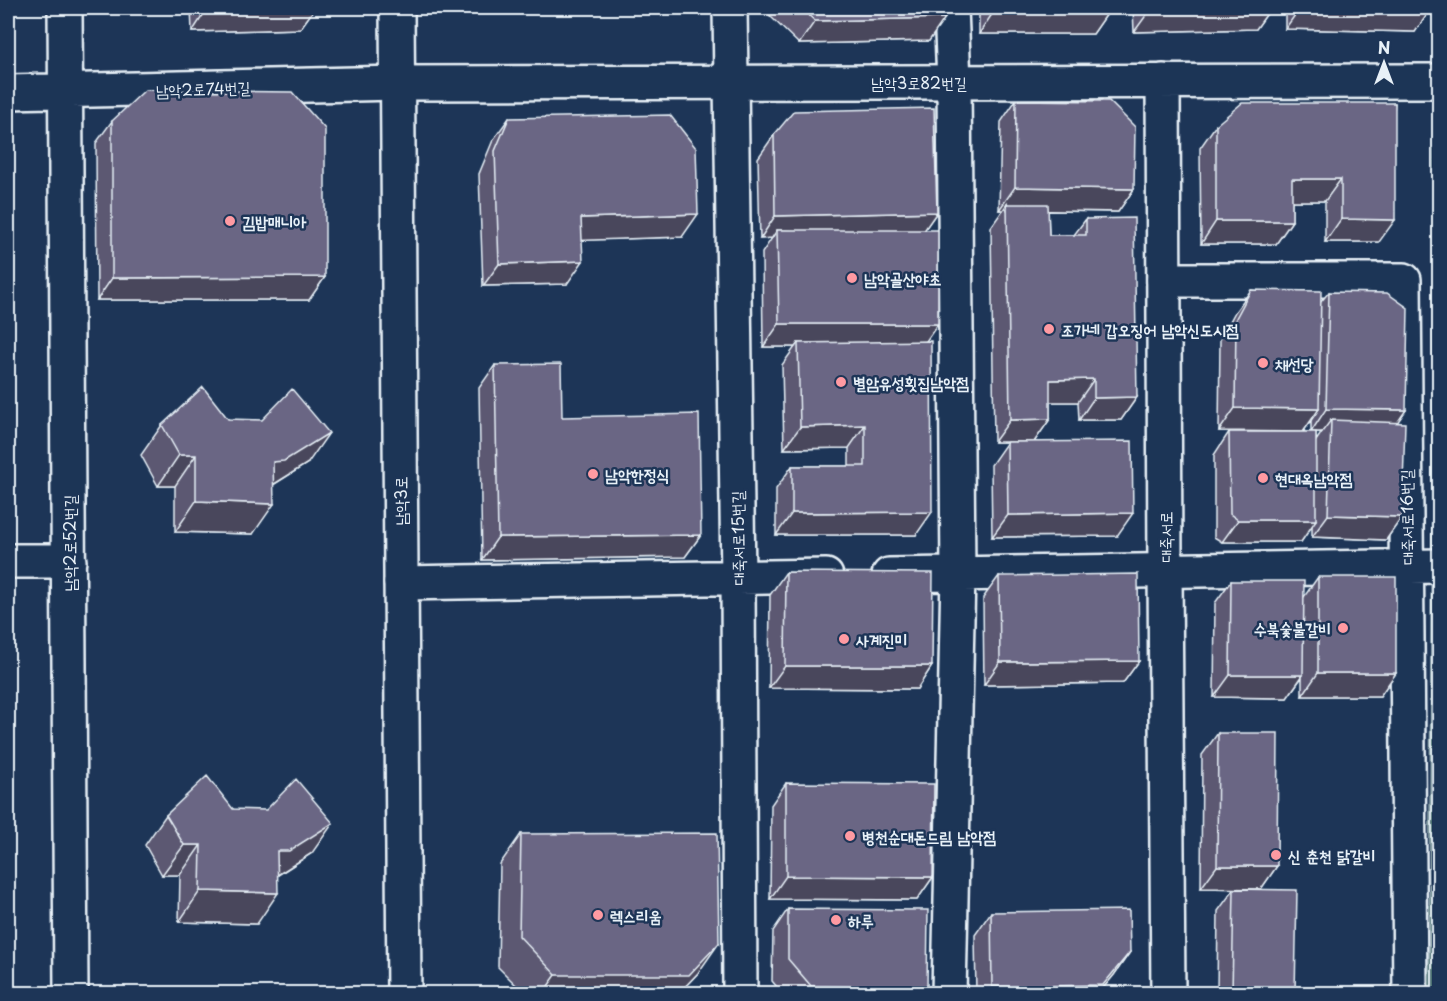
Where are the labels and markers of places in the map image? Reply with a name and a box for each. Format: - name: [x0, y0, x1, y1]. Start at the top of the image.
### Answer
- place label: 김밥매니아: [242, 209, 307, 233]
- marker: 김밥매니아: [223, 214, 237, 228]
- place label: 남악골산야초: [864, 266, 941, 290]
- marker: 남악골산야초: [845, 271, 859, 285]
- place label: 조가네 갑오징어 남악신도시점: [1061, 317, 1239, 341]
- marker: 조가네 갑오징어 남악신도시점: [1042, 322, 1056, 336]
- place label: 채선당: [1275, 351, 1314, 375]
- marker: 채선당: [1256, 356, 1270, 370]
- place label: 별암유성횟집남악점: [853, 370, 969, 394]
- marker: 별암유성횟집남악점: [834, 375, 848, 389]
- place label: 남악한정식: [605, 462, 669, 486]
- place label: 현대옥남악점: [1275, 466, 1352, 490]
- marker: 남악한정식: [586, 467, 600, 481]
- marker: 현대옥남악점: [1256, 471, 1270, 485]
- place label: 수북숯불갈비: [1254, 616, 1331, 640]
- marker: 수북숯불갈비: [1336, 621, 1350, 635]
- place label: 사계진미: [855, 627, 908, 651]
- marker: 사계진미: [837, 632, 851, 646]
- place label: 병천순대돈드림 남악점: [862, 824, 996, 848]
- marker: 병천순대돈드림 남악점: [843, 829, 857, 843]
- place label: 신 춘천 닭갈비: [1288, 843, 1376, 867]
- marker: 신 춘천 닭갈비: [1269, 848, 1283, 862]
- place label: 렉스리움: [610, 903, 662, 927]
- marker: 렉스리움: [591, 908, 605, 922]
- place label: 하루: [847, 908, 874, 932]
- marker: 하루: [829, 913, 843, 927]

